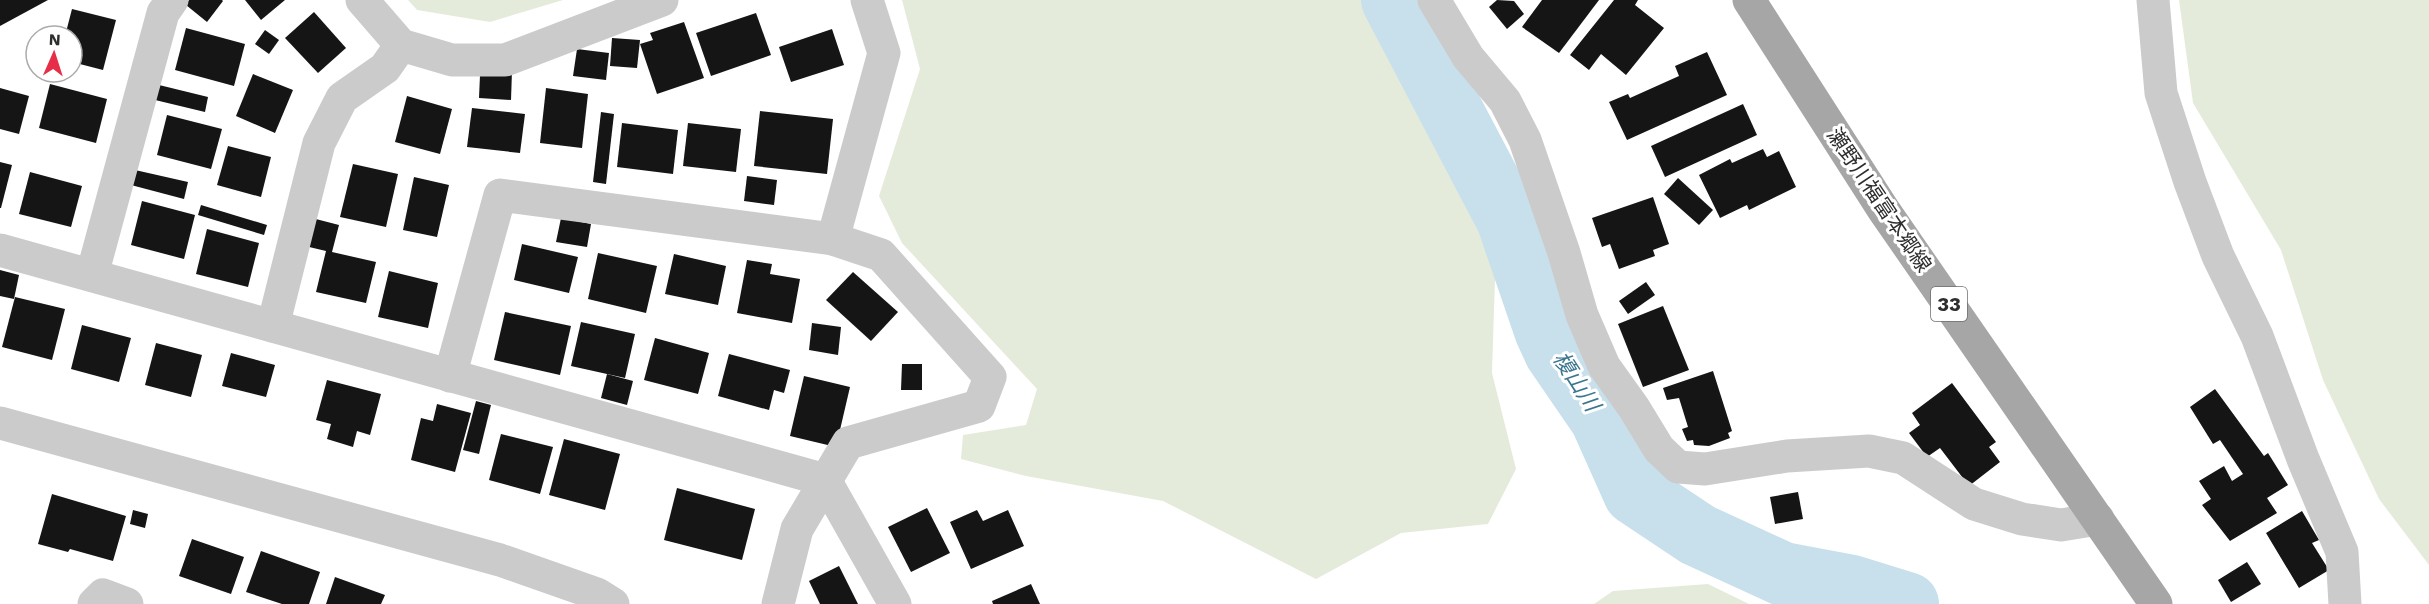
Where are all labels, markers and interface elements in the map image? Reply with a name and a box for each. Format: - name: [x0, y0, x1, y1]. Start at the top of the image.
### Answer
- north arrow: [24, 24, 84, 84]
- text: N: [48, 30, 61, 49]
- street label: 瀬野川福富本郷線: [1822, 123, 1937, 276]
- road number: 33: [1931, 287, 1967, 321]
- water label: 榎山川: [1548, 347, 1606, 417]

